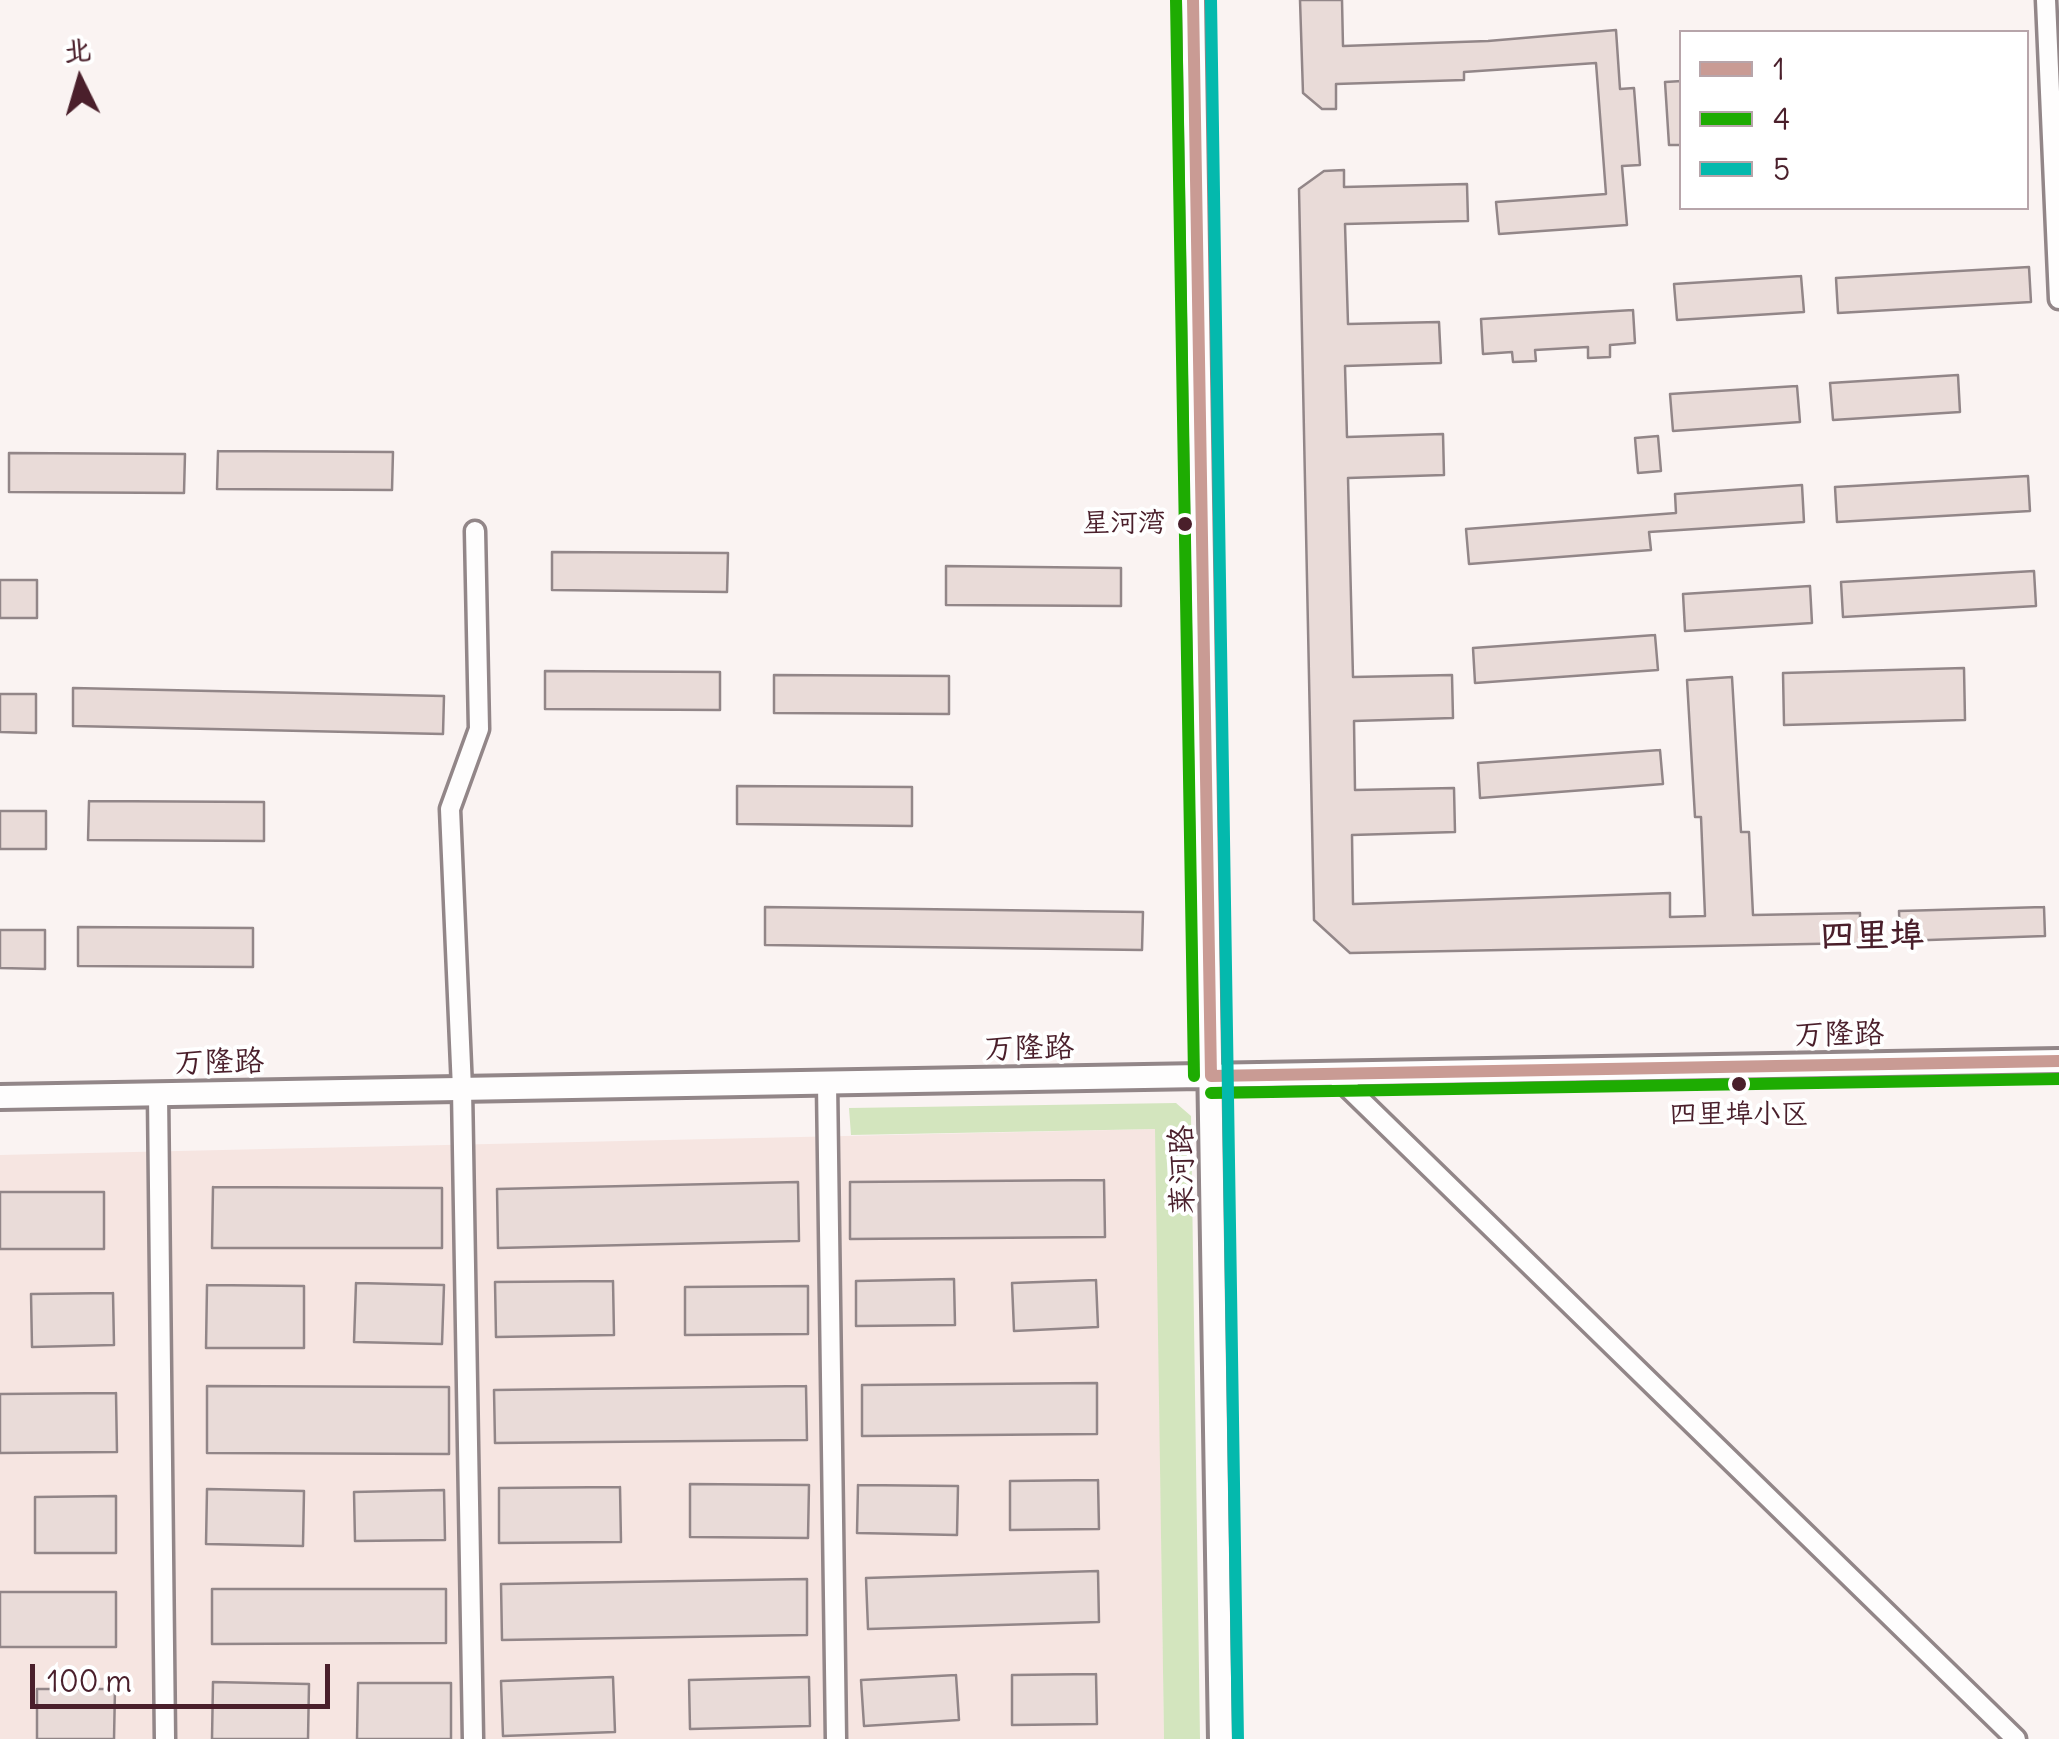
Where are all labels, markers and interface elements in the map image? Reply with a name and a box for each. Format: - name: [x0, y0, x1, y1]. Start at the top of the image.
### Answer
- north arrow: [30, 30, 130, 130]
- legend: [1679, 30, 2029, 210]
- text: 北: [62, 31, 93, 69]
- text: 1: [1773, 50, 1785, 88]
- text: 4: [1773, 100, 1790, 138]
- text: 5: [1773, 150, 1790, 188]
- place label: 星河湾: [1082, 507, 1166, 541]
- marker: 星河湾: [1175, 514, 1195, 534]
- district label: 四里埠: [1820, 916, 1924, 958]
- street label: 万隆路: [1794, 1016, 1884, 1054]
- street label: 万隆路: [984, 1030, 1074, 1068]
- street label: 万隆路: [174, 1044, 264, 1082]
- marker: 四里埠小区: [1729, 1074, 1749, 1094]
- place label: 四里埠小区: [1669, 1098, 1809, 1132]
- street label: 莱河路: [1164, 1125, 1202, 1215]
- scale bar: [35, 1644, 335, 1706]
- text: 100 m: [47, 1662, 132, 1700]

